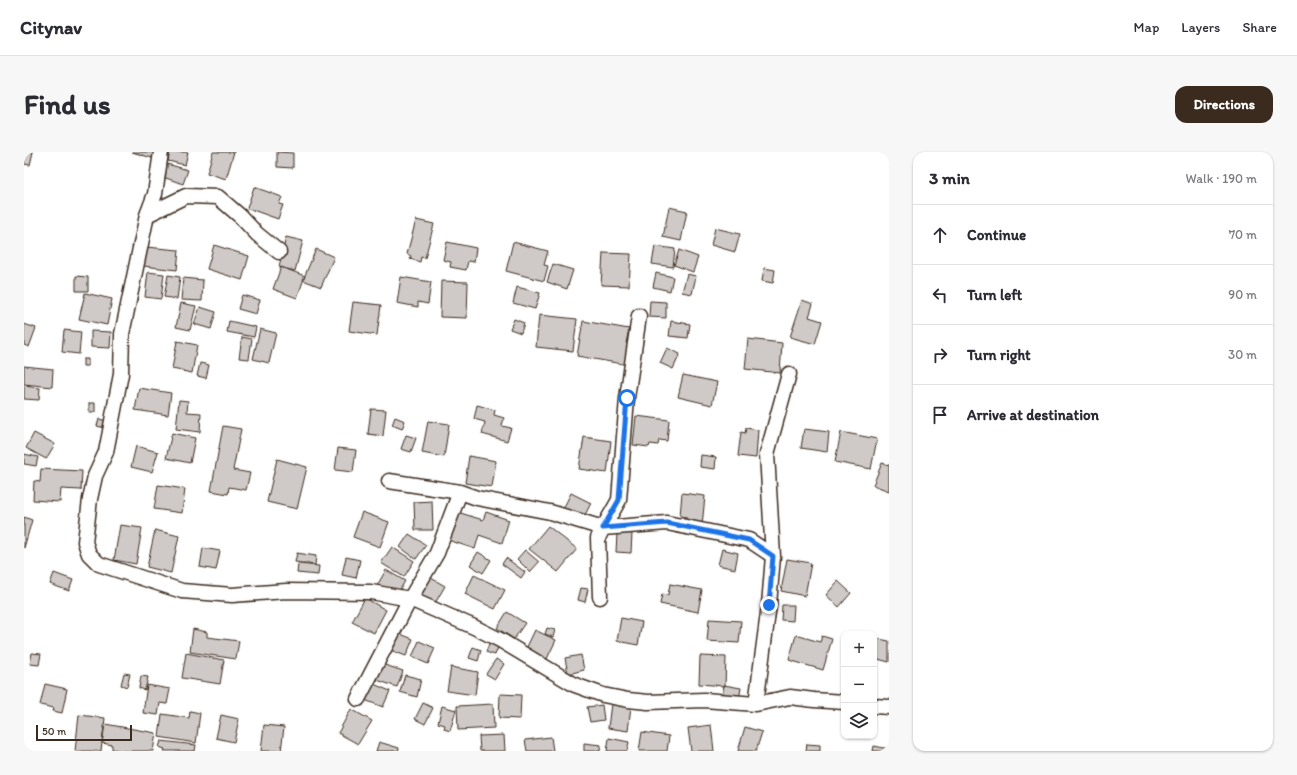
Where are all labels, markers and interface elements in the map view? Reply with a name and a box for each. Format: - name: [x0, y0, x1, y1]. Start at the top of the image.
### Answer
- text: Citynav: [20, 16, 82, 39]
- text: Map: [1134, 19, 1159, 36]
- text: Layers: [1181, 19, 1220, 36]
- text: Share: [1242, 19, 1277, 36]
- button: Directions: [1175, 86, 1273, 123]
- text: Find us: [24, 87, 111, 121]
- text: 3 min: [929, 168, 970, 188]
- text: Walk · 190 m: [1186, 171, 1257, 186]
- icon: ahead: [929, 224, 951, 246]
- text: Continue: [967, 226, 1026, 244]
- text: 70 m: [1229, 227, 1257, 242]
- icon: left: [929, 284, 951, 306]
- text: Turn left: [967, 286, 1022, 304]
- text: 90 m: [1228, 287, 1257, 302]
- icon: right: [929, 344, 951, 366]
- text: Turn right: [967, 346, 1031, 364]
- text: 30 m: [1228, 347, 1257, 362]
- route start: [618, 389, 636, 407]
- icon: arrive: [929, 404, 951, 426]
- text: Arrive at destination: [967, 406, 1099, 424]
- route end: [760, 596, 778, 614]
- map controls: [841, 631, 877, 739]
- button: +: [841, 631, 877, 667]
- button: −: [841, 667, 877, 703]
- button: layers: [841, 703, 877, 739]
- scale bar: [36, 723, 132, 742]
- text: 50 m: [42, 725, 66, 738]

